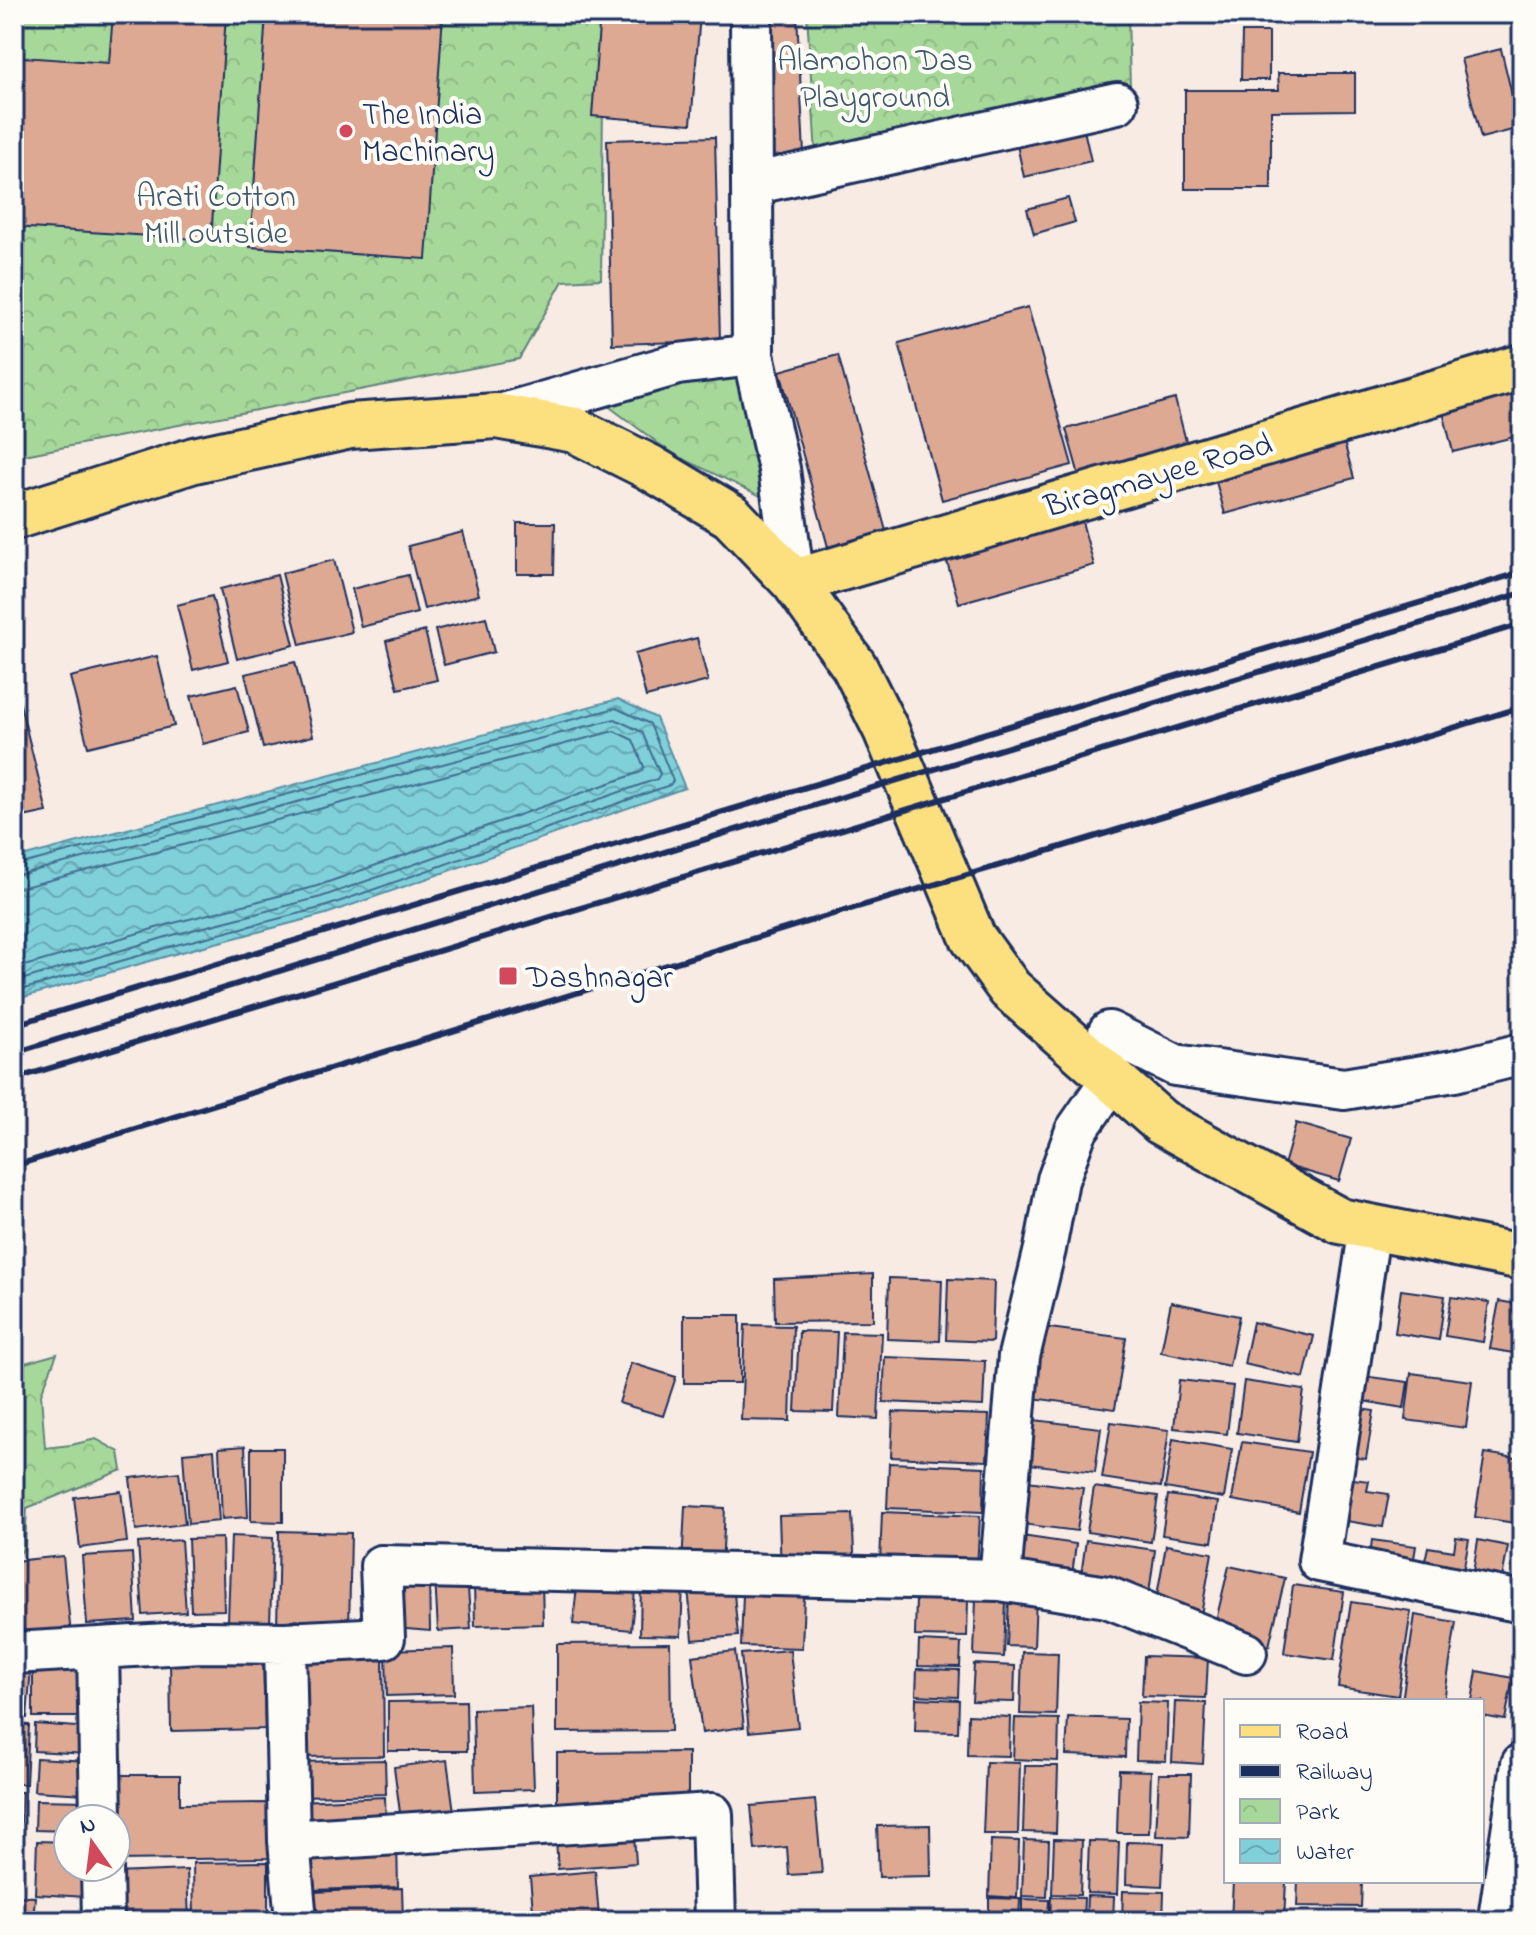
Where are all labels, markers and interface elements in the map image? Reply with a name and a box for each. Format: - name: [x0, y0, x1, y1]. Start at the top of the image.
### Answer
- park label: Alamohon Das Playground: [777, 39, 973, 123]
- place label: The India Machinary: [362, 93, 495, 177]
- marker: The India Machinary: [337, 122, 355, 140]
- park label: Arati Cotton Mill outside: [136, 175, 296, 259]
- street label: Biragmayee Road: [1039, 422, 1278, 533]
- place label: Dashnagar: [525, 956, 673, 1003]
- marker: Dashnagar: [497, 965, 519, 987]
- legend: [1224, 1699, 1484, 1883]
- text: Road: [1296, 1716, 1349, 1751]
- text: Railway: [1296, 1756, 1373, 1792]
- text: Park: [1296, 1796, 1340, 1831]
- north arrow: [52, 1803, 132, 1883]
- text: N: [77, 1809, 99, 1844]
- text: Water: [1296, 1836, 1354, 1871]

